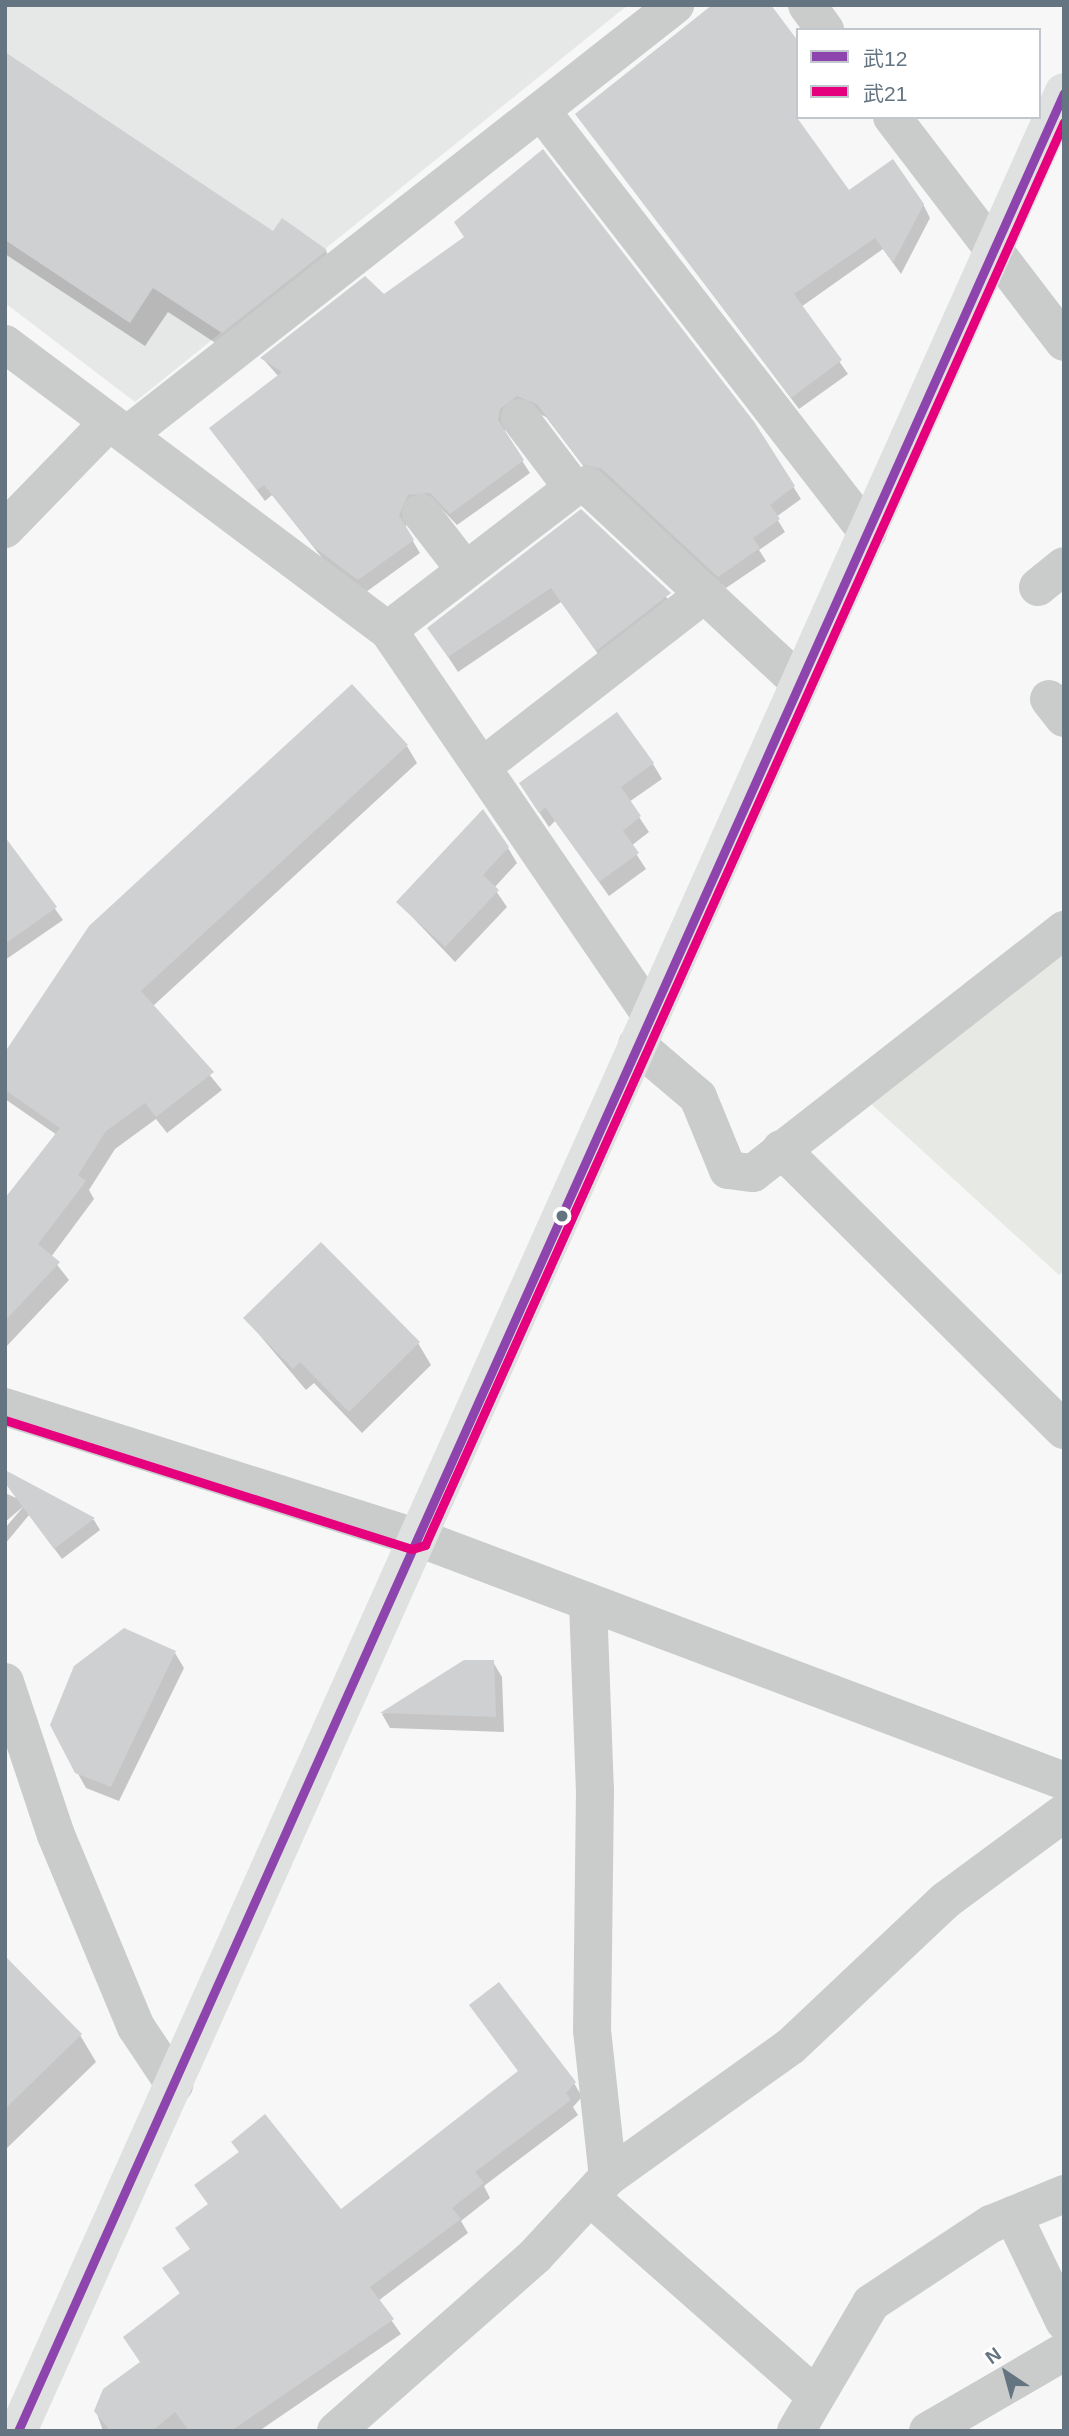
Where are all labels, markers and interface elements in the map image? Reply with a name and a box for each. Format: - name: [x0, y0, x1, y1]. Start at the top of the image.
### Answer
- legend: [796, 28, 1041, 119]
- text: 武12: [863, 47, 907, 70]
- text: 武21: [863, 82, 907, 105]
- unlabelled marker: [555, 1209, 569, 1223]
- north arrow: [971, 2338, 1041, 2408]
- text: N: [982, 2343, 1005, 2368]

